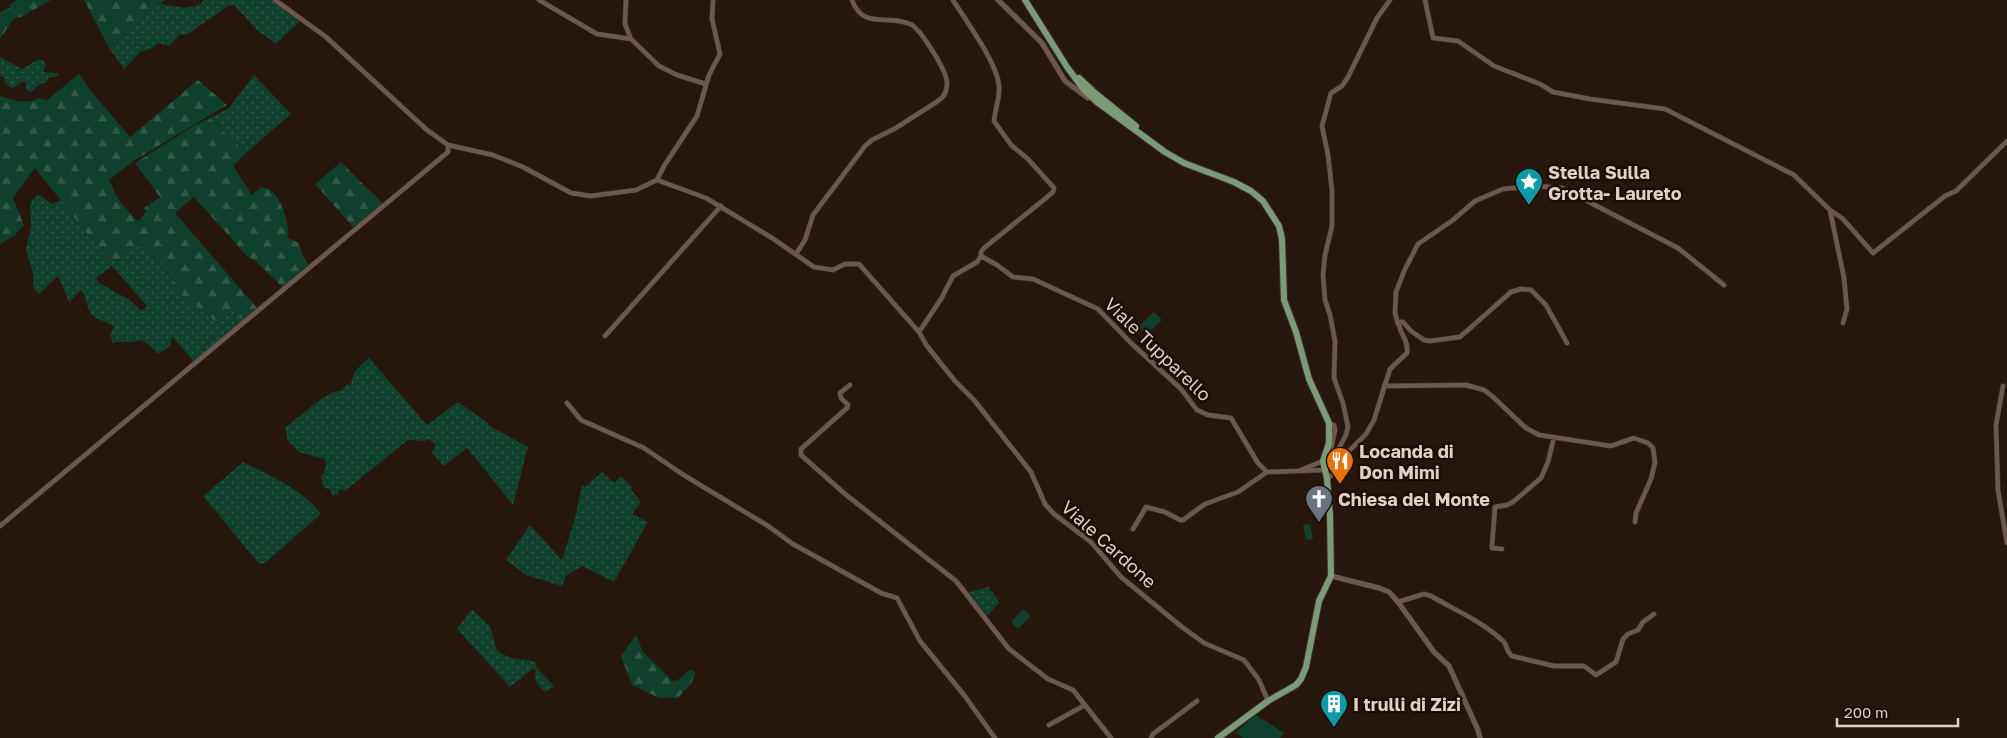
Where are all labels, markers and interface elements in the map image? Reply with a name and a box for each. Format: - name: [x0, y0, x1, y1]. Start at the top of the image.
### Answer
- place label: Stella Sulla Grotta- Laureto: [1548, 161, 1682, 204]
- place icon: Stella Sulla Grotta- Laureto: [1514, 167, 1544, 206]
- street label: Viale Tupparello: [1100, 293, 1216, 405]
- place label: Locanda di Don Mimi: [1359, 440, 1454, 483]
- restaurant icon: Locanda di Don Mimi: [1325, 446, 1355, 485]
- church icon: Chiesa del Monte: [1304, 484, 1334, 523]
- place label: Chiesa del Monte: [1338, 488, 1490, 510]
- street label: Viale Cardone: [1057, 496, 1161, 592]
- building icon: I trulli di Zizi: [1319, 689, 1349, 728]
- place label: I trulli di Zizi: [1353, 693, 1461, 715]
- scale bar: [1837, 696, 1958, 728]
- text: 200 m: [1844, 703, 1888, 721]

